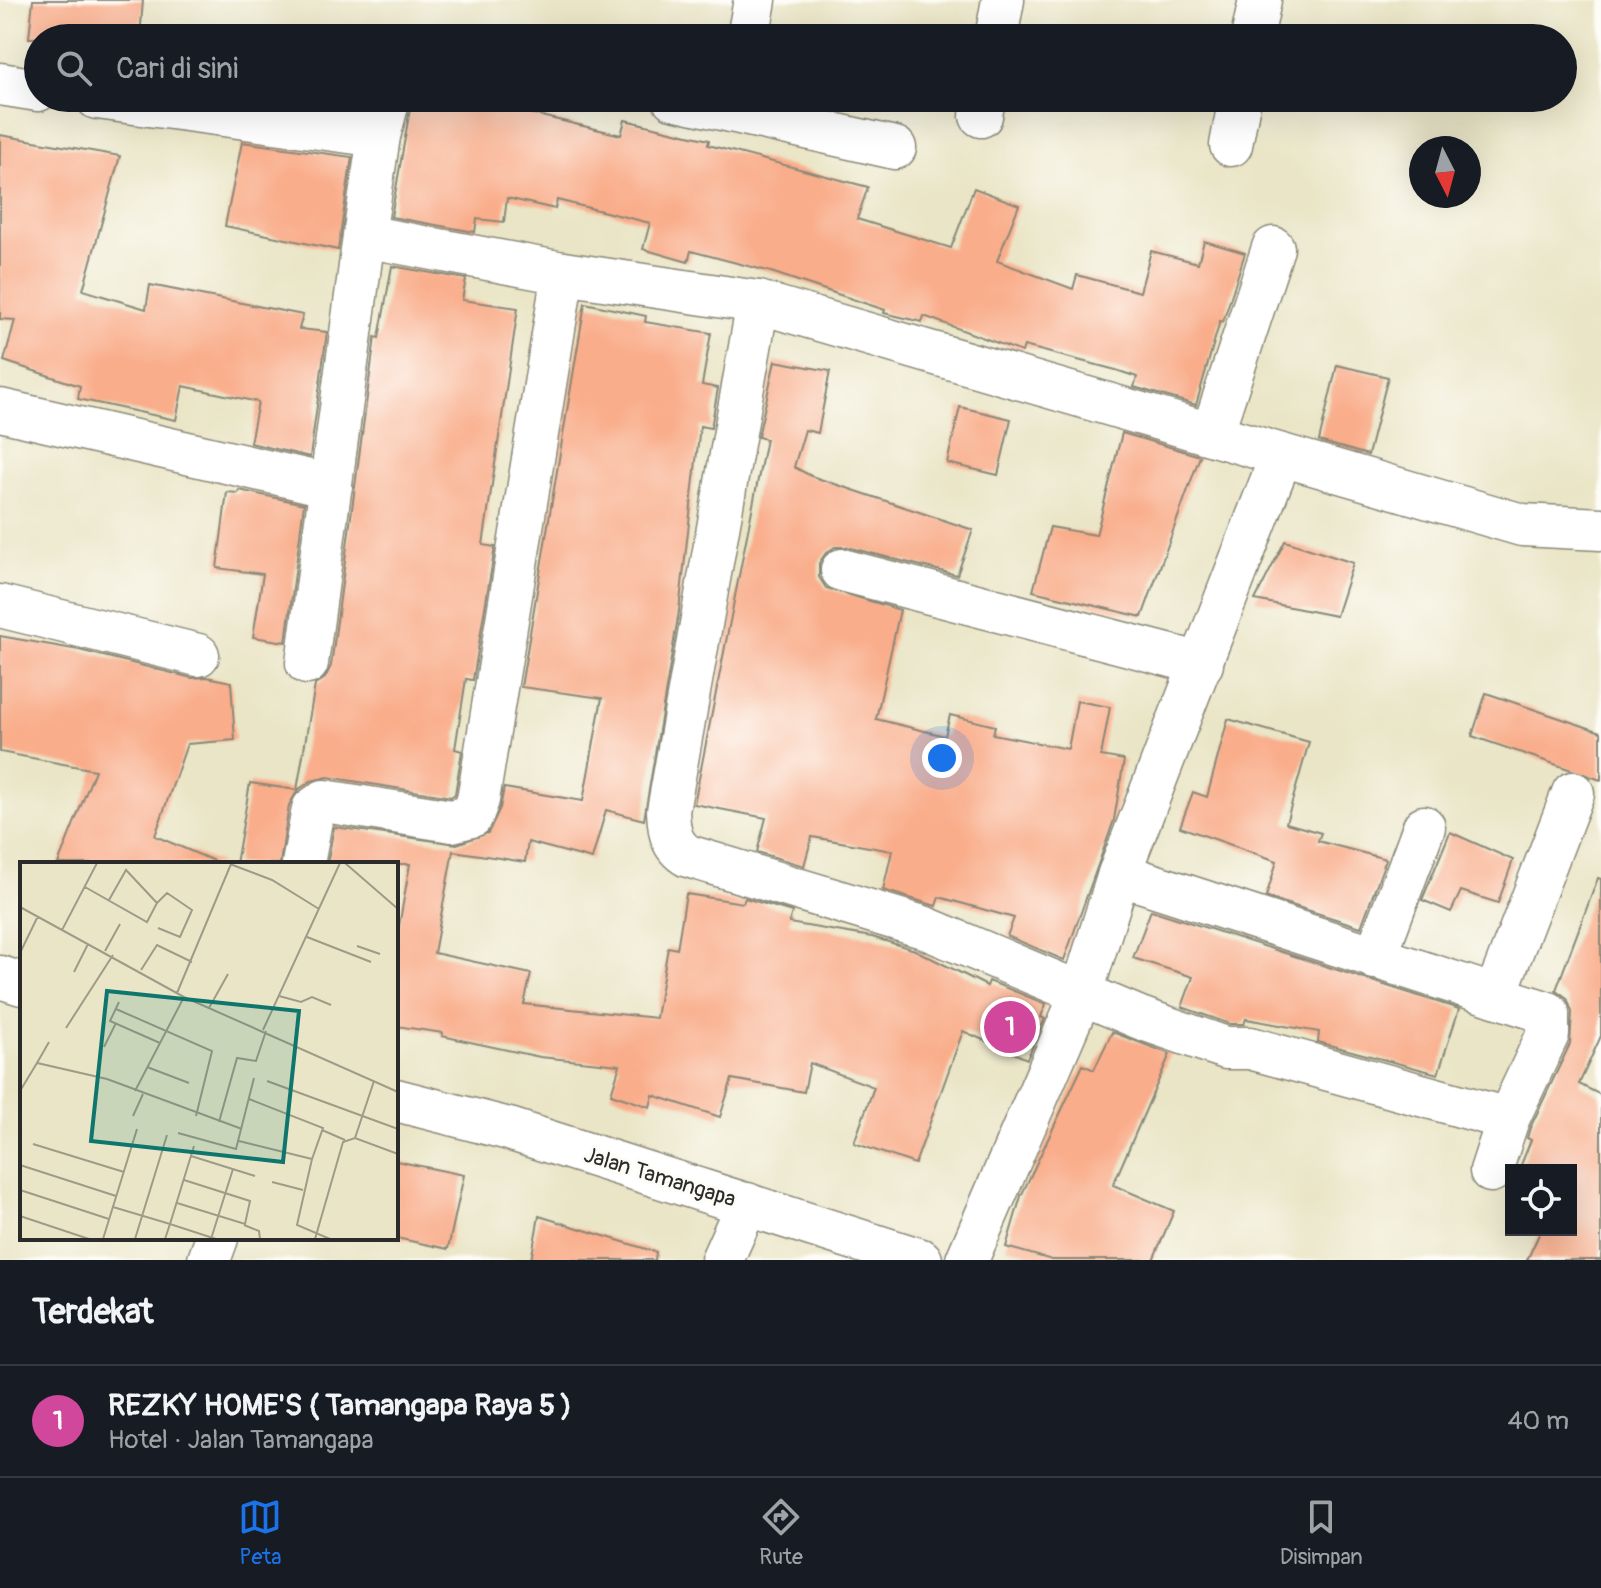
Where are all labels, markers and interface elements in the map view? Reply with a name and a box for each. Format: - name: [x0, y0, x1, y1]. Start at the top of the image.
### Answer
- search box: [24, 24, 1577, 112]
- icon: search: [52, 46, 96, 90]
- text: Cari di sini: [116, 50, 238, 87]
- north arrow: [1409, 136, 1481, 208]
- your location: [922, 738, 962, 778]
- inset map: [20, 862, 398, 1240]
- pin: 1: [984, 997, 1036, 1057]
- street label: Jalan Tamangapa: [580, 1141, 739, 1213]
- map controls: [1505, 1164, 1577, 1236]
- button: locate: [1505, 1164, 1577, 1236]
- text: Terdekat: [32, 1291, 153, 1334]
- text: REZKY HOME'S ( Tamangapa Raya 5 ): [108, 1387, 572, 1424]
- text: 1: [53, 1405, 63, 1437]
- text: 40 m: [1507, 1405, 1569, 1437]
- text: Hotel · Jalan Tamangapa: [108, 1424, 374, 1456]
- tab: Peta: [238, 1495, 282, 1571]
- tab: Rute: [759, 1495, 803, 1571]
- tab: Disimpan: [1280, 1495, 1363, 1571]

